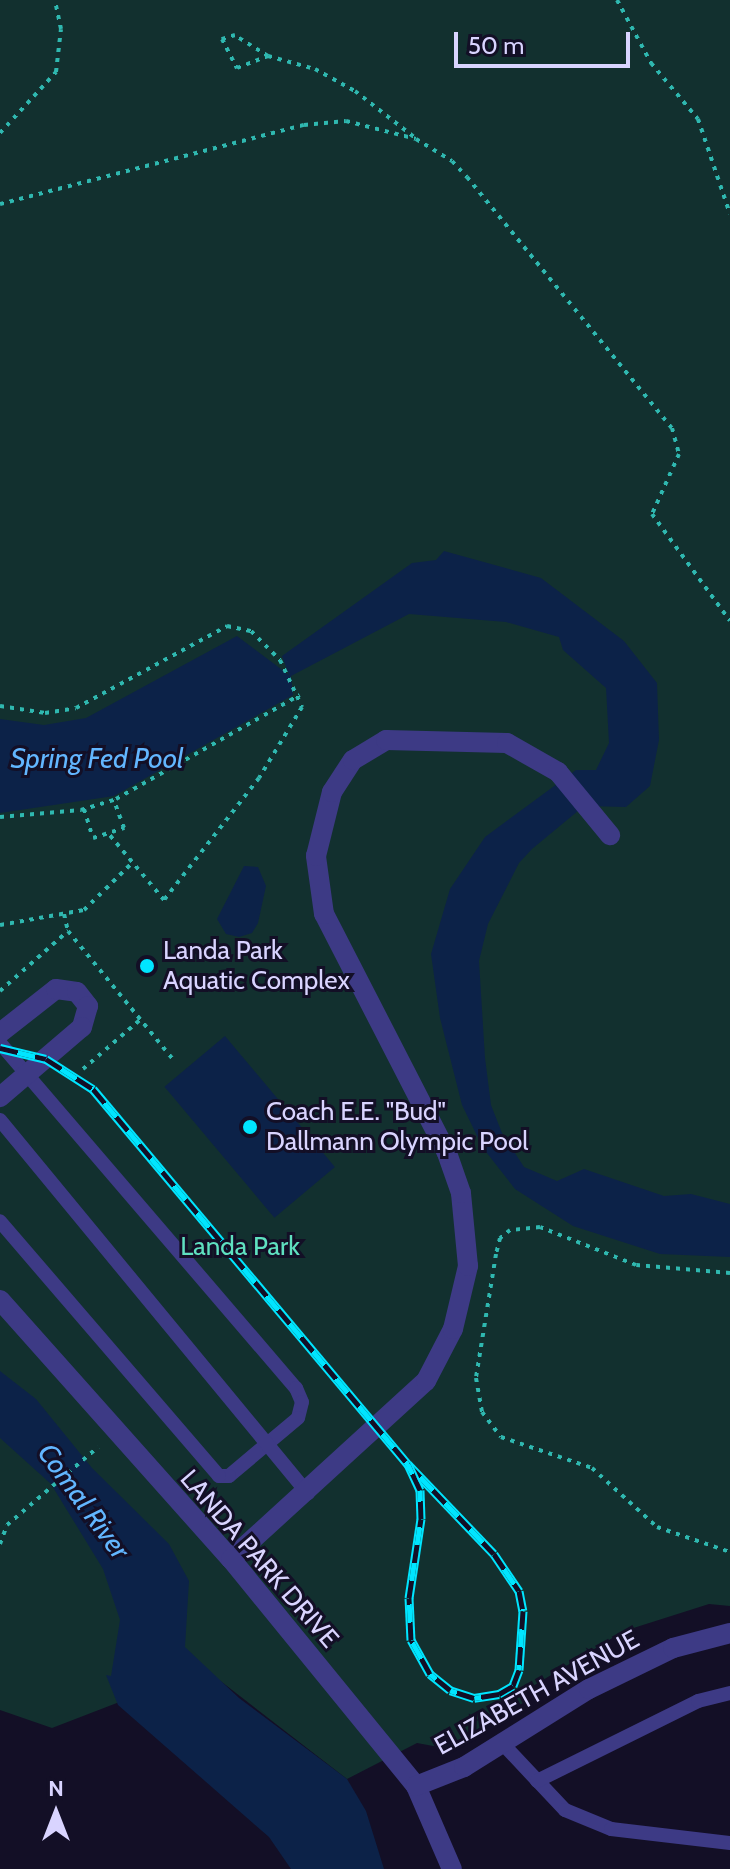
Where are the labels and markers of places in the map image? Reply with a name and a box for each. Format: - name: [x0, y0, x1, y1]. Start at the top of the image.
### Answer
- place label: Landa Park Aquatic Complex: [163, 935, 350, 996]
- marker: Landa Park Aquatic Complex: [138, 957, 156, 975]
- place label: Coach E.E. "Bud" Dallmann Olympic Pool: [266, 1096, 528, 1158]
- marker: Coach E.E. "Bud" Dallmann Olympic Pool: [241, 1118, 259, 1136]

